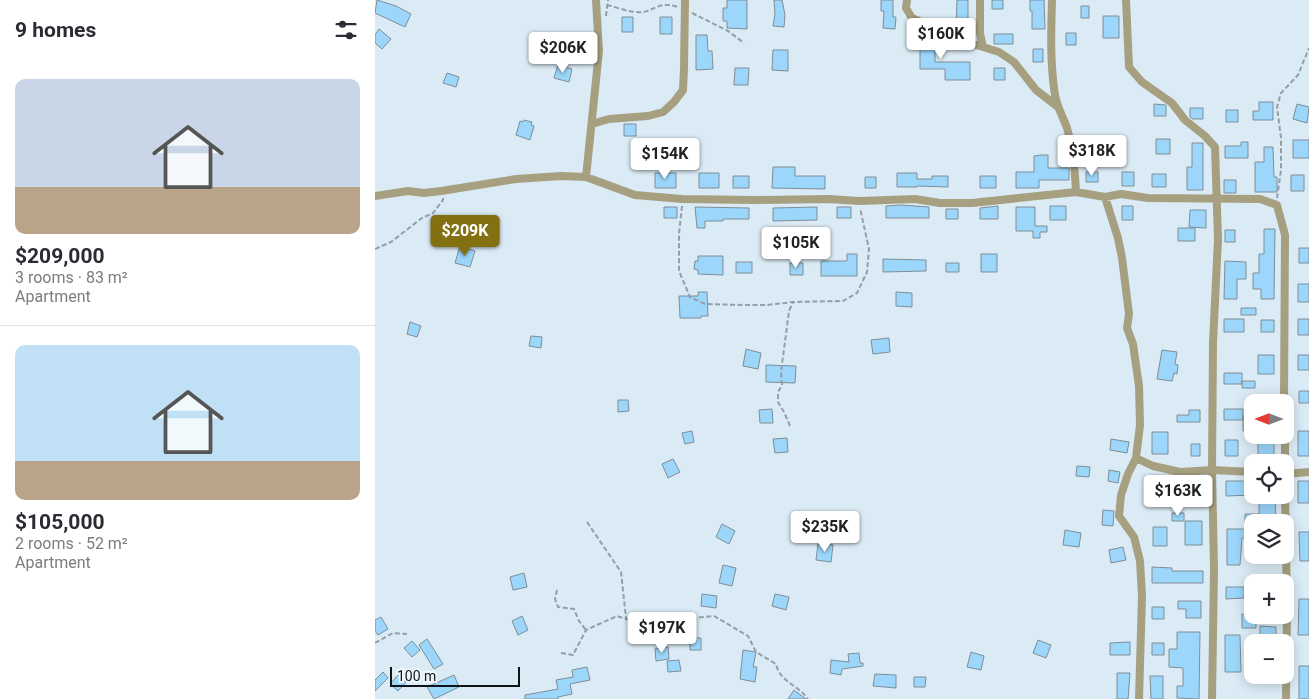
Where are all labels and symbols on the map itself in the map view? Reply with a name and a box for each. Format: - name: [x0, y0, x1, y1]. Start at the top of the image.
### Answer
- pin: $160K: [906, 18, 976, 60]
- pin: $206K: [528, 32, 598, 74]
- pin: $318K: [1057, 134, 1127, 177]
- pin: $154K: [630, 138, 700, 180]
- pin: $209K: [430, 214, 500, 257]
- pin: $105K: [761, 226, 831, 269]
- north arrow: [1244, 394, 1294, 444]
- pin: $163K: [1143, 474, 1213, 517]
- pin: $235K: [790, 510, 860, 553]
- pin: $197K: [627, 612, 697, 654]
- scale bar: [390, 664, 520, 687]

